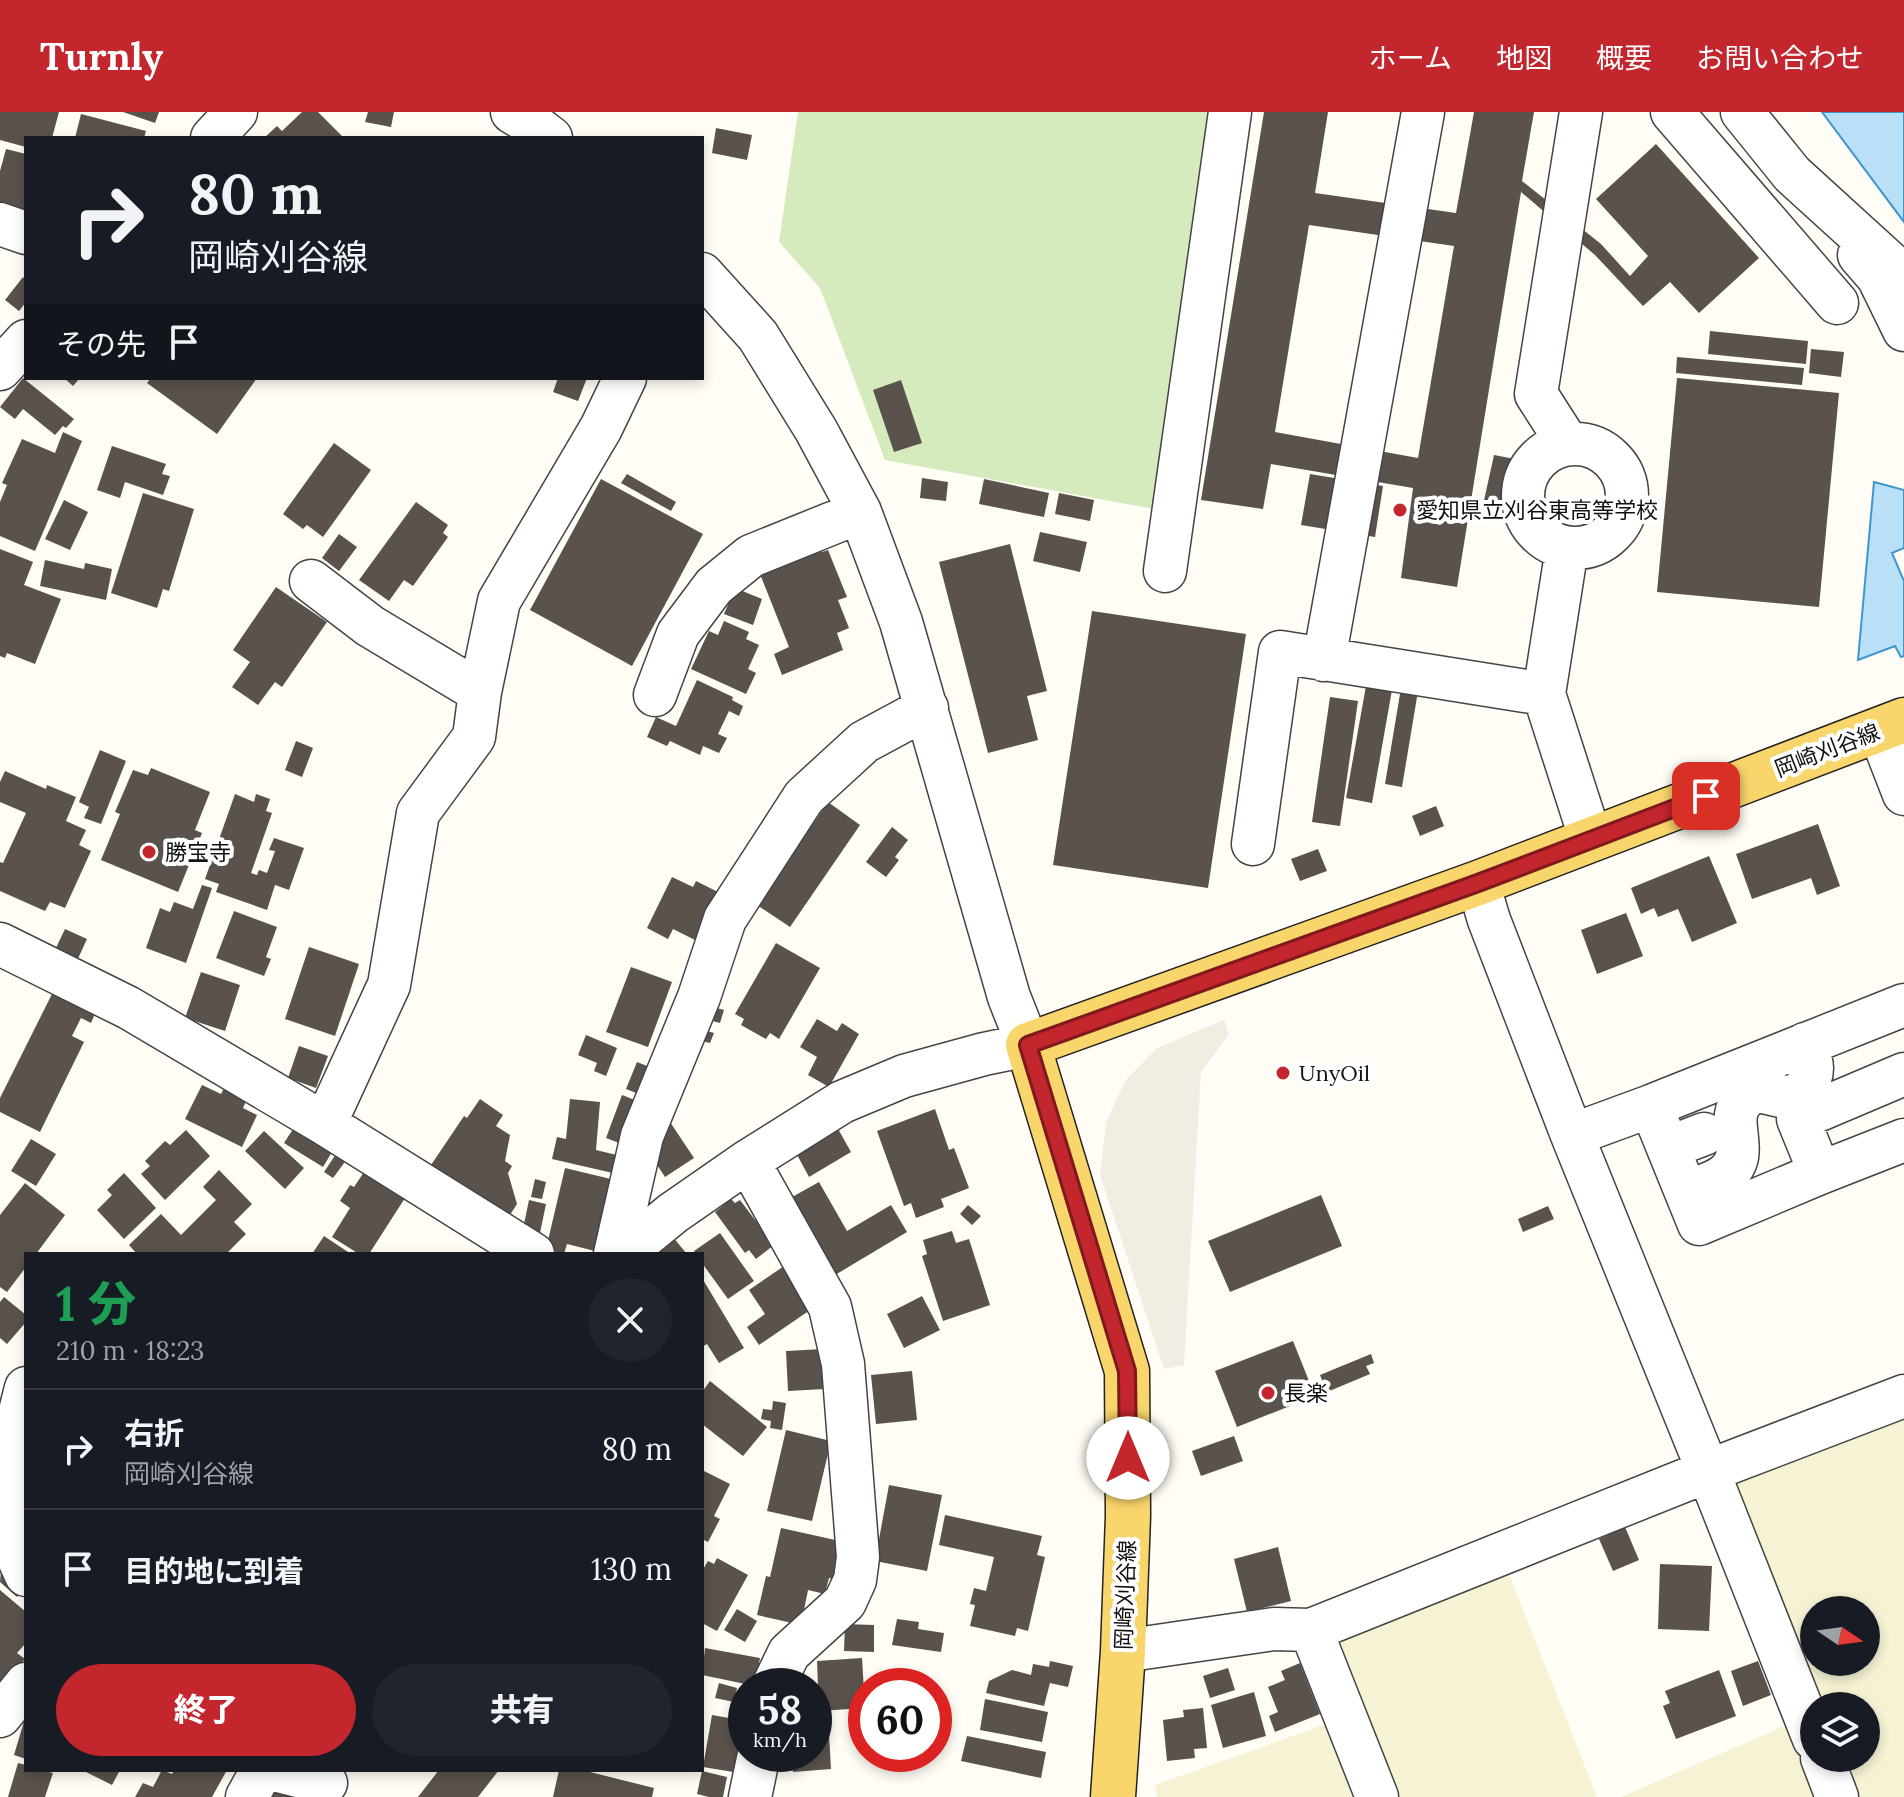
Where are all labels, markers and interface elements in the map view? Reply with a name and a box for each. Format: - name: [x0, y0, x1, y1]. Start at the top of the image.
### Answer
- text: Turnly: [40, 32, 163, 80]
- text: ホーム: [1369, 40, 1452, 76]
- text: 地図: [1496, 40, 1552, 76]
- text: 概要: [1596, 40, 1652, 76]
- text: お問い合わせ: [1696, 40, 1864, 76]
- text: 80 m: [188, 158, 322, 229]
- icon: right: [56, 168, 160, 272]
- text: 岡崎刈谷線: [188, 234, 368, 280]
- icon: arrive: [162, 320, 206, 364]
- text: その先: [56, 325, 146, 363]
- place label: 愛知県立刈谷東高等学校: [1416, 496, 1658, 524]
- marker: 愛知県立刈谷東高等学校: [1391, 501, 1409, 519]
- street label: 岡崎刈谷線: [1771, 717, 1883, 783]
- pin: [1672, 762, 1740, 830]
- icon: arrive: [1684, 774, 1728, 818]
- place label: 勝宝寺: [165, 838, 231, 866]
- marker: 勝宝寺: [140, 843, 158, 861]
- place label: UnyOil: [1299, 1059, 1370, 1087]
- marker: UnyOil: [1274, 1064, 1292, 1082]
- text: 1 分: [56, 1273, 136, 1334]
- button: close: [588, 1278, 672, 1362]
- text: 210 m · 18:23: [56, 1334, 204, 1367]
- place label: 長楽: [1284, 1379, 1328, 1407]
- marker: 長楽: [1259, 1384, 1277, 1402]
- text: 右折: [124, 1414, 184, 1452]
- position arrow: [1086, 1416, 1170, 1500]
- icon: right: [56, 1427, 100, 1471]
- text: 80 m: [602, 1430, 672, 1468]
- text: 岡崎刈谷線: [124, 1457, 254, 1490]
- street label: 岡崎刈谷線: [1109, 1540, 1141, 1650]
- icon: arrive: [56, 1547, 100, 1591]
- text: 130 m: [591, 1550, 672, 1588]
- text: 目的地に到着: [124, 1552, 304, 1590]
- north arrow: [1800, 1596, 1880, 1676]
- map controls: [1800, 1596, 1880, 1772]
- button: 終了: [56, 1664, 356, 1756]
- button: 共有: [372, 1664, 672, 1756]
- speed limit sign: 60: [848, 1668, 952, 1772]
- text: 58: [758, 1684, 802, 1735]
- button: layers: [1800, 1692, 1880, 1772]
- text: km/h: [753, 1727, 807, 1752]

